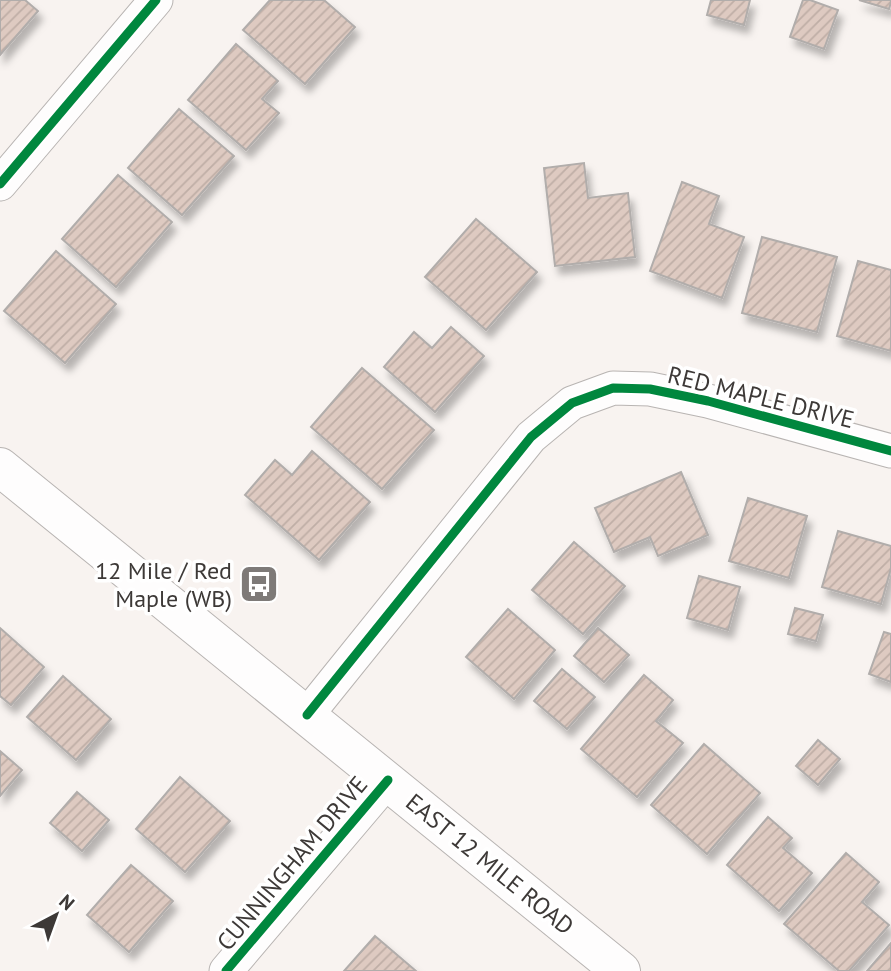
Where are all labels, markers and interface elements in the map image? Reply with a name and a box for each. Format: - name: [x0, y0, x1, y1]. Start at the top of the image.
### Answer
- street label: RED MAPLE DRIVE: [665, 359, 857, 435]
- place label: 12 Mile / Red Maple (WB): [95, 555, 232, 614]
- bus stop icon: 12 Mile / Red Maple (WB): [238, 563, 280, 605]
- street label: CUNNINGHAM DRIVE: [210, 769, 374, 957]
- street label: EAST 12 MILE ROAD: [400, 787, 580, 941]
- north arrow: [21, 880, 91, 950]
- text: N: [55, 889, 80, 915]

